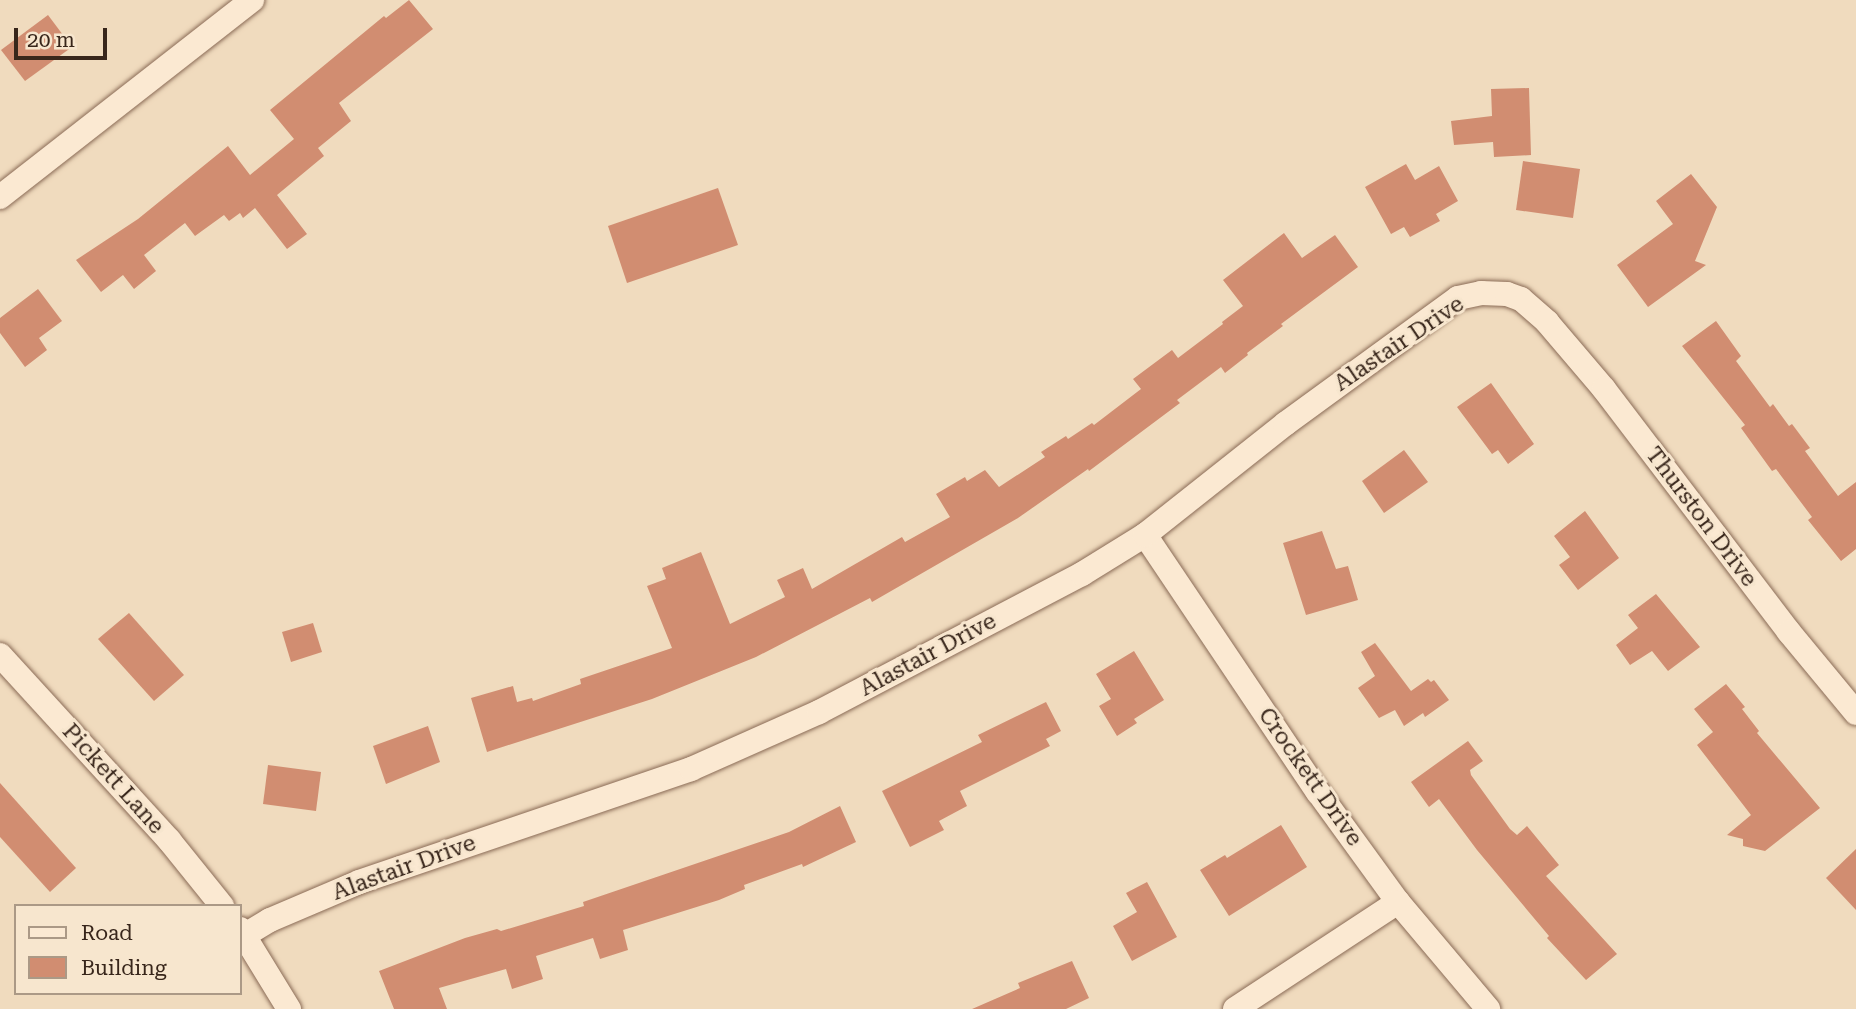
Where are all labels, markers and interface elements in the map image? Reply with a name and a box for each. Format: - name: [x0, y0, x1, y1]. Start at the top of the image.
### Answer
- scale bar: [18, 14, 110, 58]
- text: 20 m: [27, 28, 75, 52]
- street label: Alastair Drive: [1329, 290, 1469, 398]
- street label: Thurston Drive: [1639, 442, 1763, 592]
- street label: Alastair Drive: [855, 607, 1001, 703]
- street label: Crockett Drive: [1252, 702, 1368, 852]
- street label: Pickett Lane: [56, 718, 170, 840]
- street label: Alastair Drive: [329, 829, 479, 907]
- legend: [14, 904, 242, 995]
- text: Road: [81, 921, 133, 945]
- text: Building: [81, 956, 167, 980]

